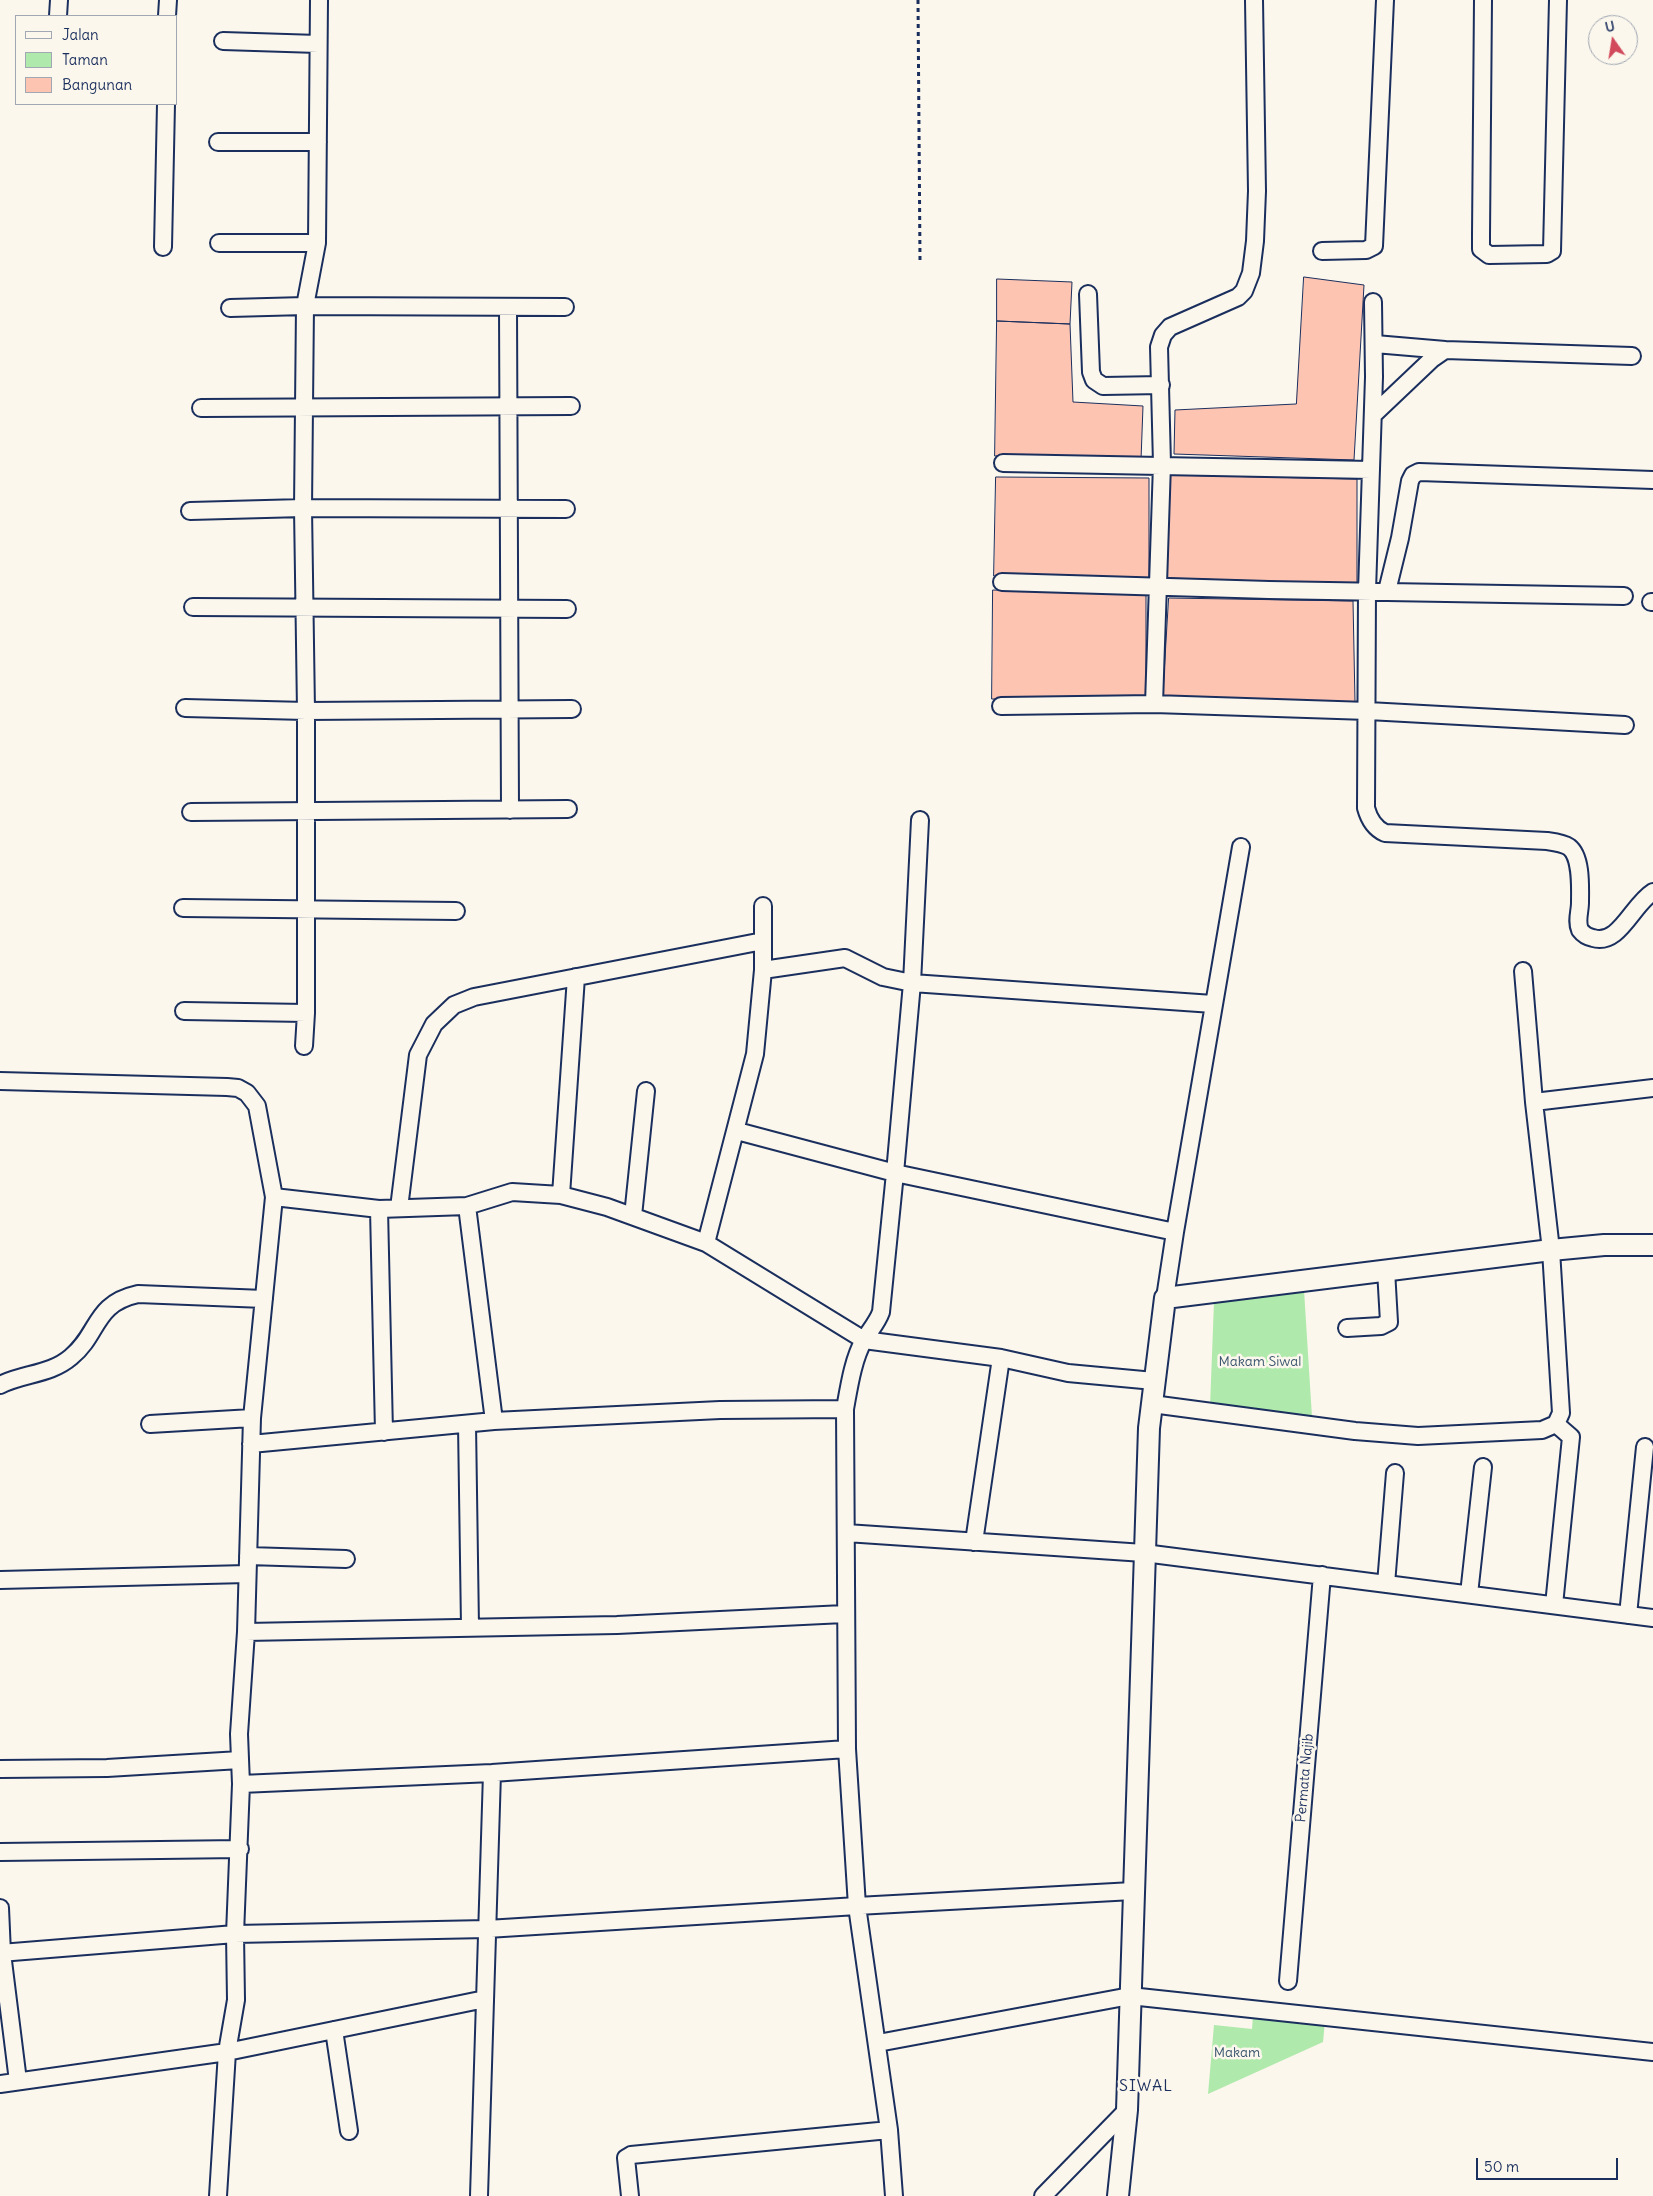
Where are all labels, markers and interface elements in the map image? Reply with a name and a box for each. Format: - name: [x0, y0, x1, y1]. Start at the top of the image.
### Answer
- legend: [15, 15, 178, 105]
- north arrow: [1588, 15, 1638, 65]
- text: U: [1603, 17, 1617, 36]
- text: Jalan: [62, 25, 99, 44]
- text: Taman: [62, 50, 108, 69]
- text: Bangunan: [62, 75, 132, 94]
- park label: Makam Siwal: [1219, 1354, 1301, 1370]
- street label: Permata Najib: [1293, 1733, 1317, 1823]
- park label: Makam: [1214, 2045, 1260, 2061]
- district label: SIWAL: [1118, 2076, 1174, 2096]
- scale bar: [1478, 2148, 1620, 2180]
- text: 50 m: [1484, 2157, 1519, 2176]

